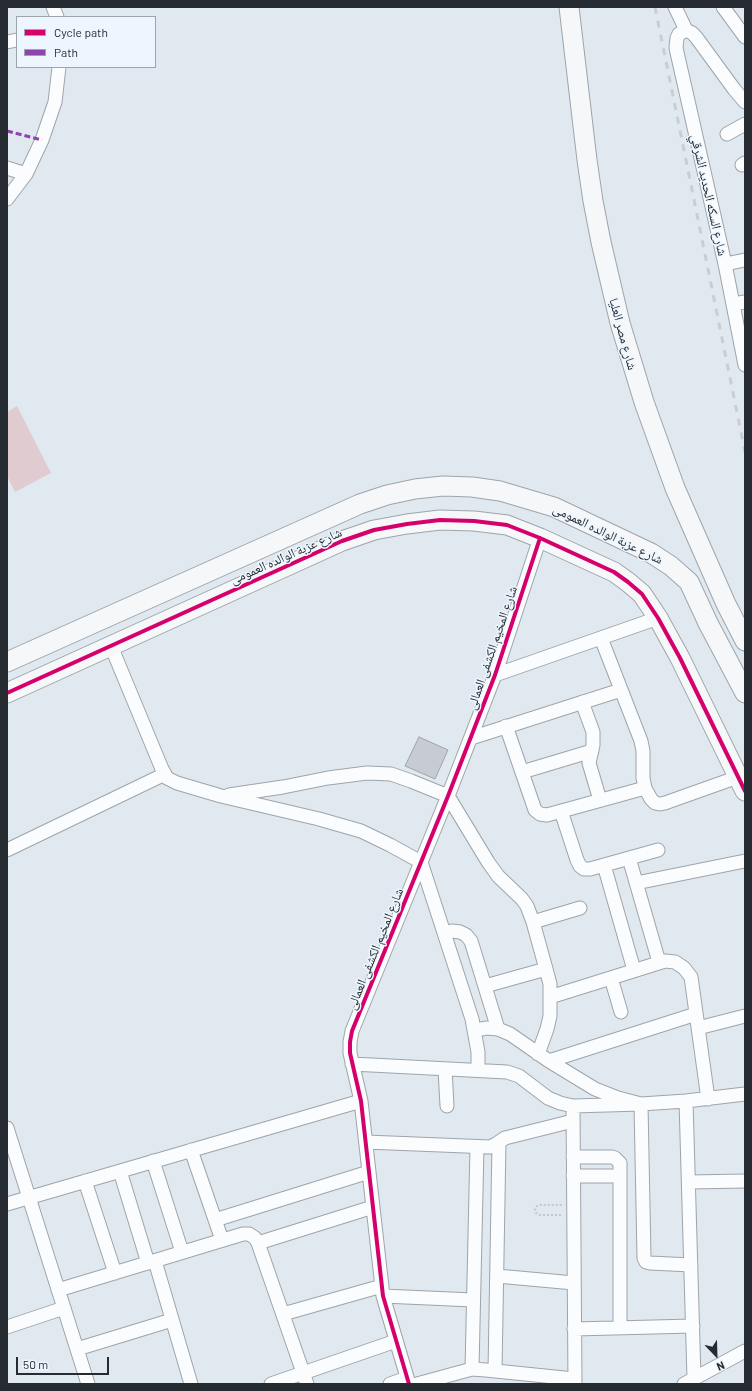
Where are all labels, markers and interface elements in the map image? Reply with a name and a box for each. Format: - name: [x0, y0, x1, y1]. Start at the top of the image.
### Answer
- legend: [16, 16, 156, 68]
- text: Cycle path: [54, 25, 108, 39]
- text: Path: [54, 45, 78, 59]
- street label: شارع السكه الحديد الشرقي: [687, 133, 731, 257]
- street label: شارع مصر العليا: [606, 296, 640, 372]
- street label: شارع عزبة الوالده العمومى: [550, 501, 666, 567]
- street label: شارع عزبة الوالده العمومى: [228, 524, 344, 588]
- street label: شارع المخيم الكشفى العمالى: [463, 584, 521, 712]
- street label: شارع المخيم الكشفى العمالى: [343, 886, 407, 1012]
- north arrow: [696, 1335, 736, 1375]
- scale bar: [18, 1349, 111, 1375]
- text: 50 m: [23, 1357, 48, 1371]
- text: N: [715, 1359, 727, 1374]

